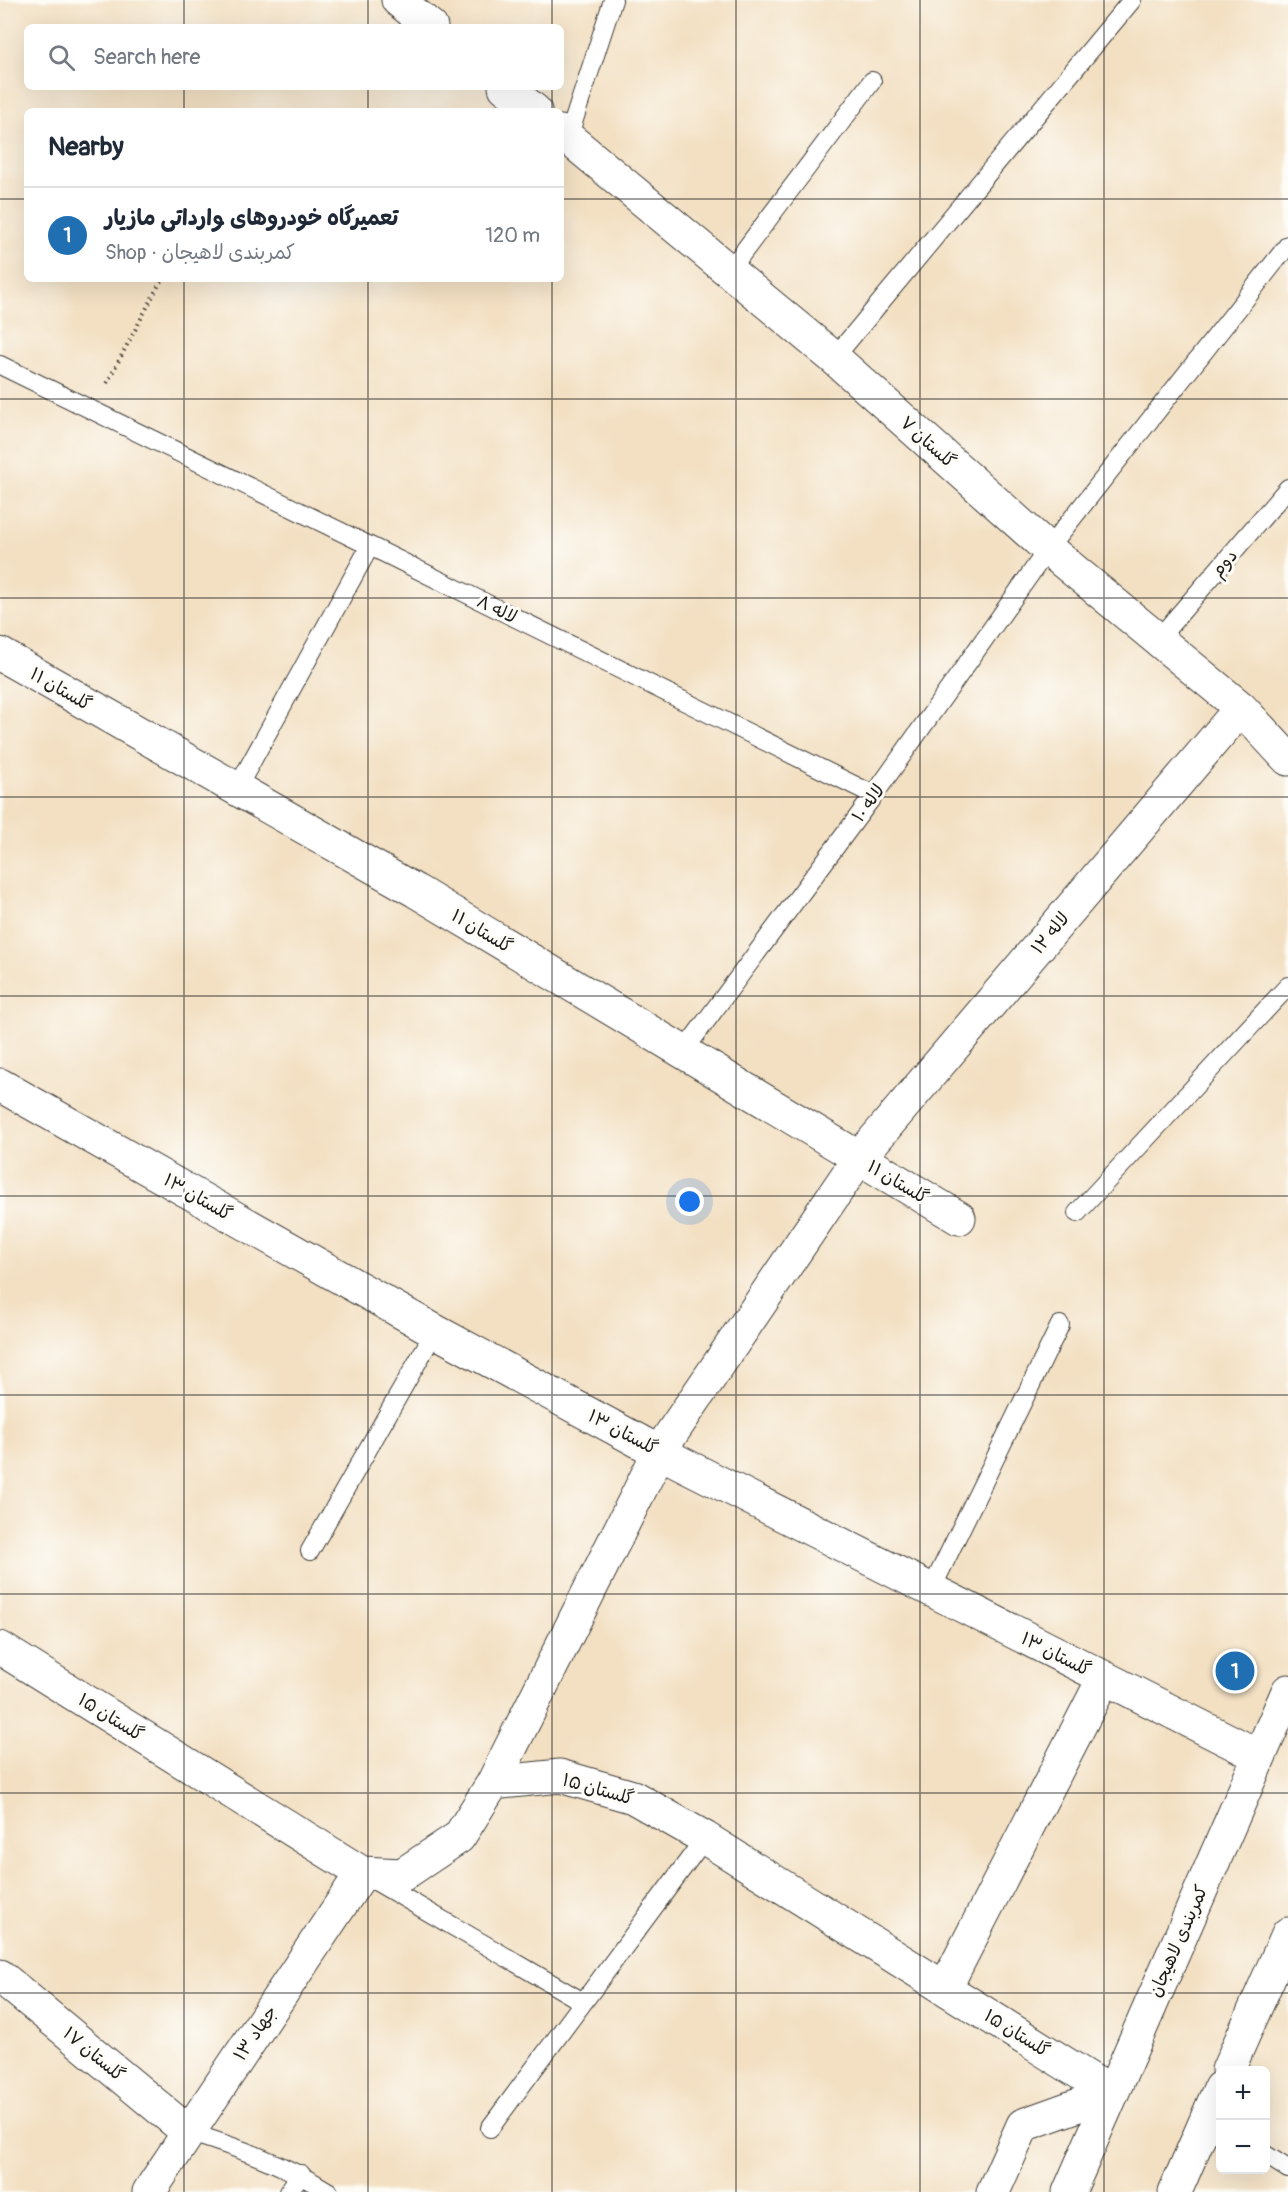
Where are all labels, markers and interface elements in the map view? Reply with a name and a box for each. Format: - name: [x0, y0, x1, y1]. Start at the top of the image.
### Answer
- search box: [24, 24, 564, 90]
- icon: search: [45, 41, 78, 74]
- text: Search here: [93, 43, 200, 71]
- text: Nearby: [48, 131, 124, 163]
- text: تعمیرگاه خودروهای وارداتی مازیار: [105, 204, 398, 232]
- text: 1: [64, 223, 71, 248]
- text: 120 m: [485, 223, 540, 248]
- text: Shop · کمربندی لاهیجان: [105, 240, 295, 265]
- street label: گلستان ۷: [895, 411, 960, 474]
- street label: دوم: [1206, 545, 1244, 583]
- street label: لاله ۸: [473, 590, 521, 629]
- street label: گلستان ۱۱: [26, 663, 96, 716]
- street label: لاله ۱۰: [847, 780, 890, 827]
- street label: گلستان ۱۱: [447, 904, 517, 959]
- street label: لاله ۱۲: [1026, 908, 1075, 959]
- street label: گلستان ۱۱: [863, 1155, 933, 1210]
- street label: گلستان ۱۳: [159, 1169, 236, 1226]
- your location: [675, 1187, 704, 1216]
- street label: گلستان ۱۳: [584, 1405, 662, 1460]
- street label: گلستان ۱۳: [1017, 1627, 1095, 1682]
- pin: 1: [1216, 1648, 1254, 1694]
- street label: گلستان ۱۵: [74, 1688, 148, 1747]
- street label: گلستان ۱۵: [559, 1768, 636, 1811]
- street label: کمربندی لاهیجان: [1143, 1881, 1214, 2001]
- street label: جهاد ۱۳: [229, 2001, 282, 2065]
- street label: گلستان ۱۵: [980, 2004, 1054, 2063]
- street label: گلستان ۱۷: [58, 2022, 129, 2087]
- map controls: [1216, 2066, 1270, 2174]
- button: +: [1216, 2066, 1270, 2120]
- button: −: [1216, 2120, 1270, 2174]

